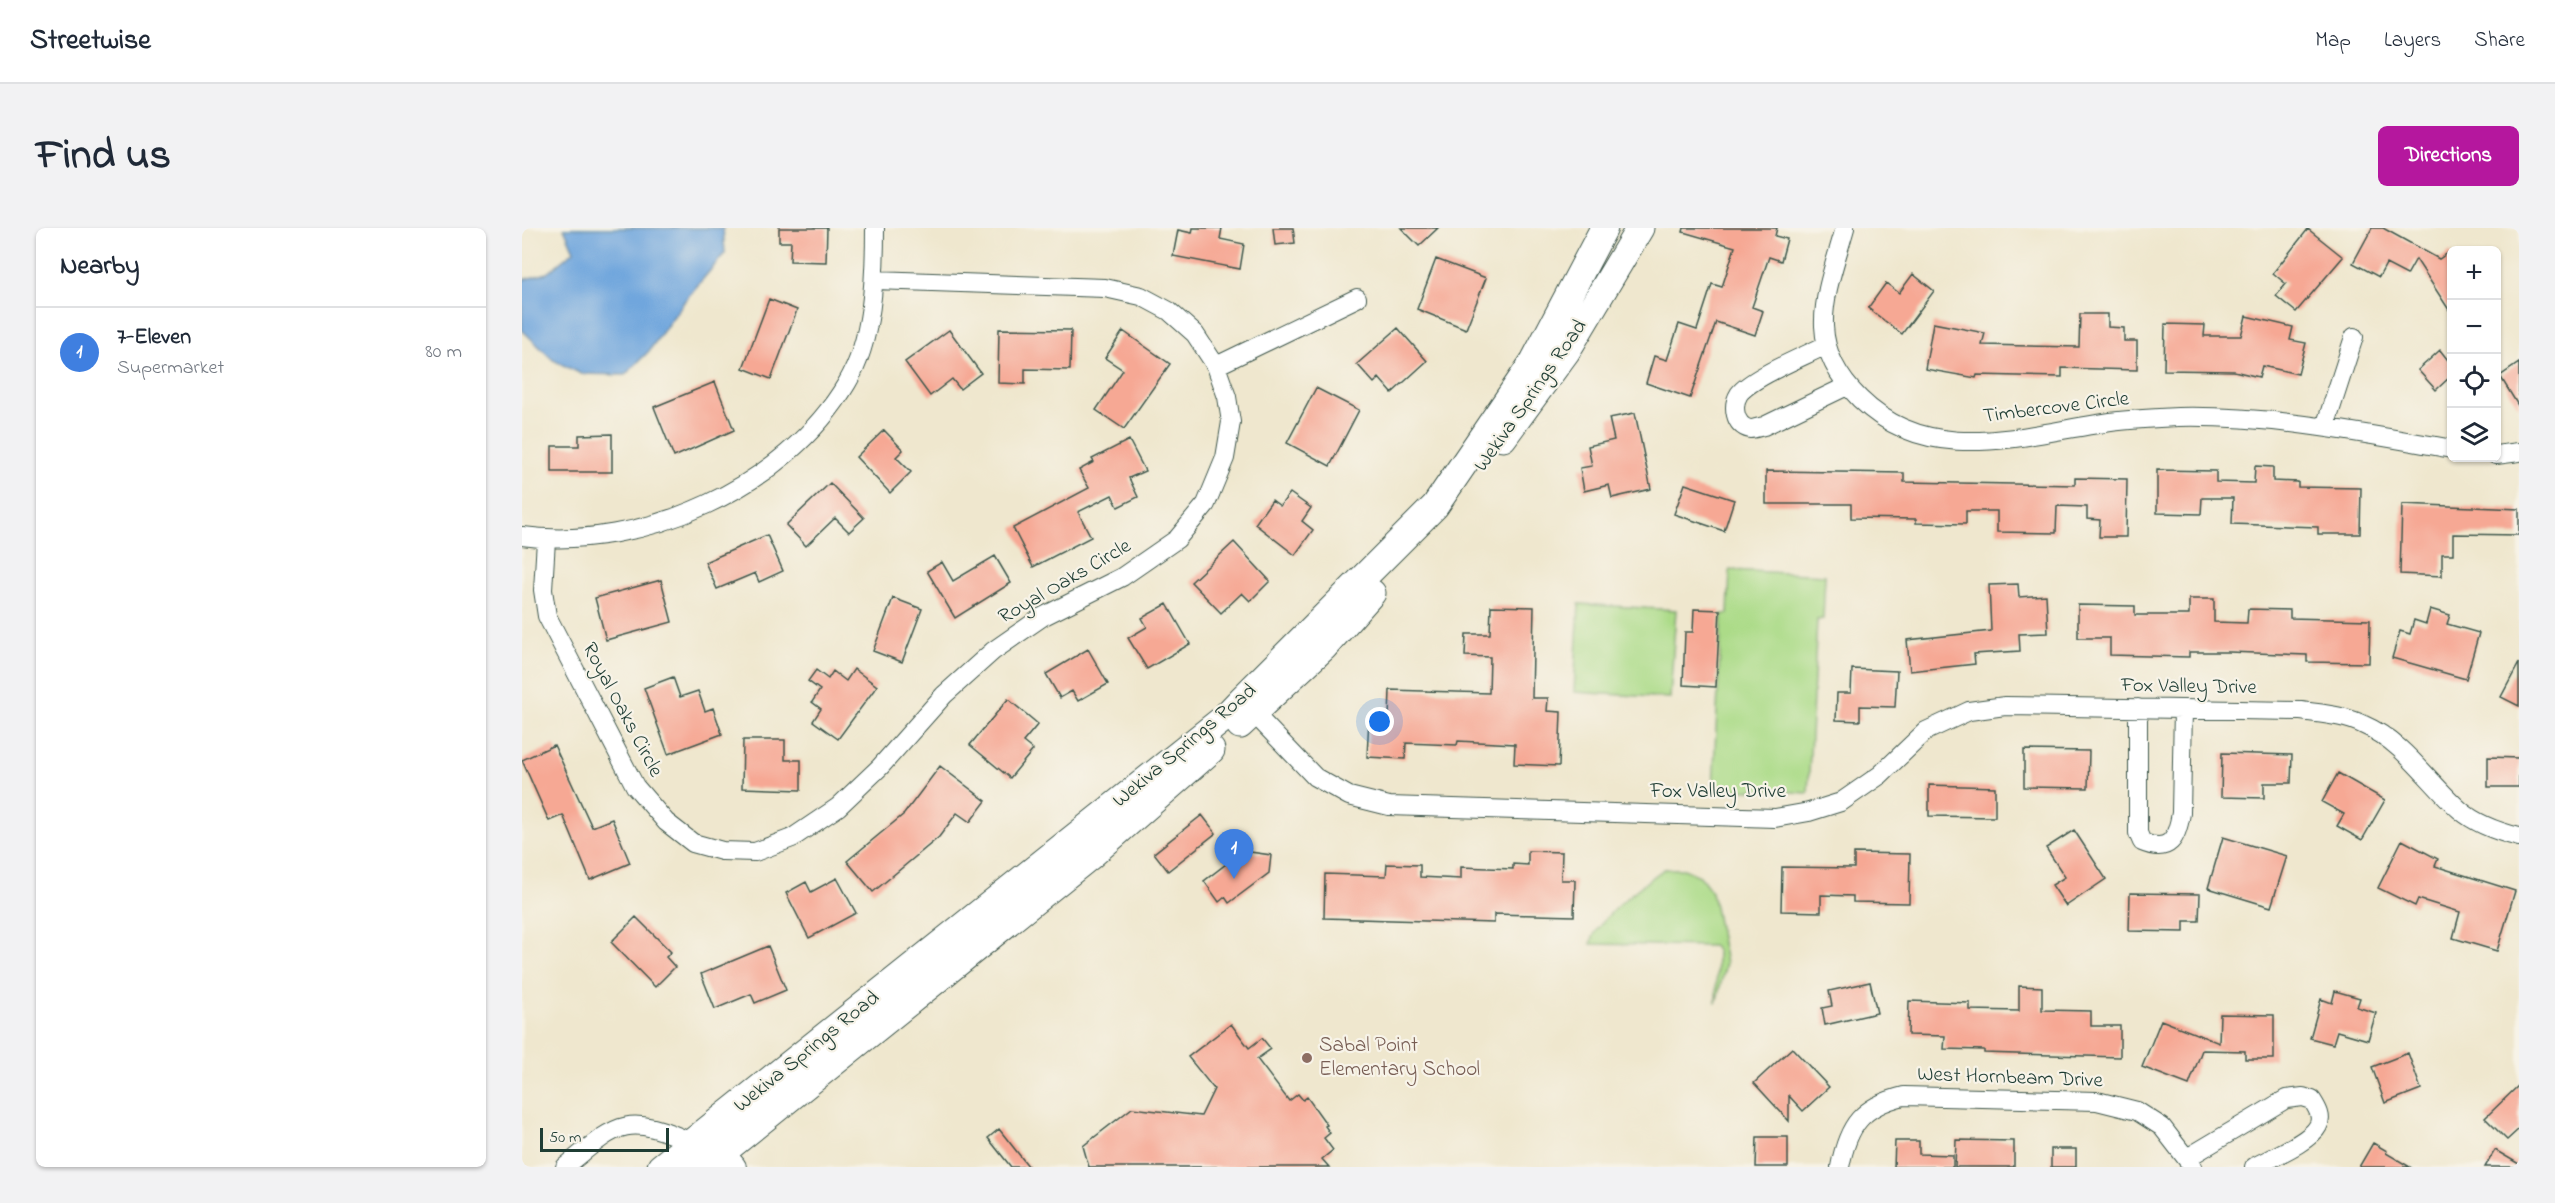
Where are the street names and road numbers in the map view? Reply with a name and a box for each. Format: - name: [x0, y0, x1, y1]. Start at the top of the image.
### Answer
- street label: Wekiva Springs Road: [1467, 314, 1597, 479]
- street label: Timbercove Circle: [1981, 384, 2131, 432]
- street label: Royal Oaks Circle: [993, 532, 1138, 634]
- street label: Royal Oaks Circle: [572, 637, 670, 784]
- street label: Fox Valley Drive: [2120, 671, 2258, 705]
- street label: Wekiva Springs Road: [1106, 677, 1265, 817]
- street label: Fox Valley Drive: [1649, 777, 1786, 809]
- street label: Wekiva Springs Road: [728, 984, 888, 1122]
- street label: West Hornbeam Drive: [1917, 1060, 2104, 1096]

